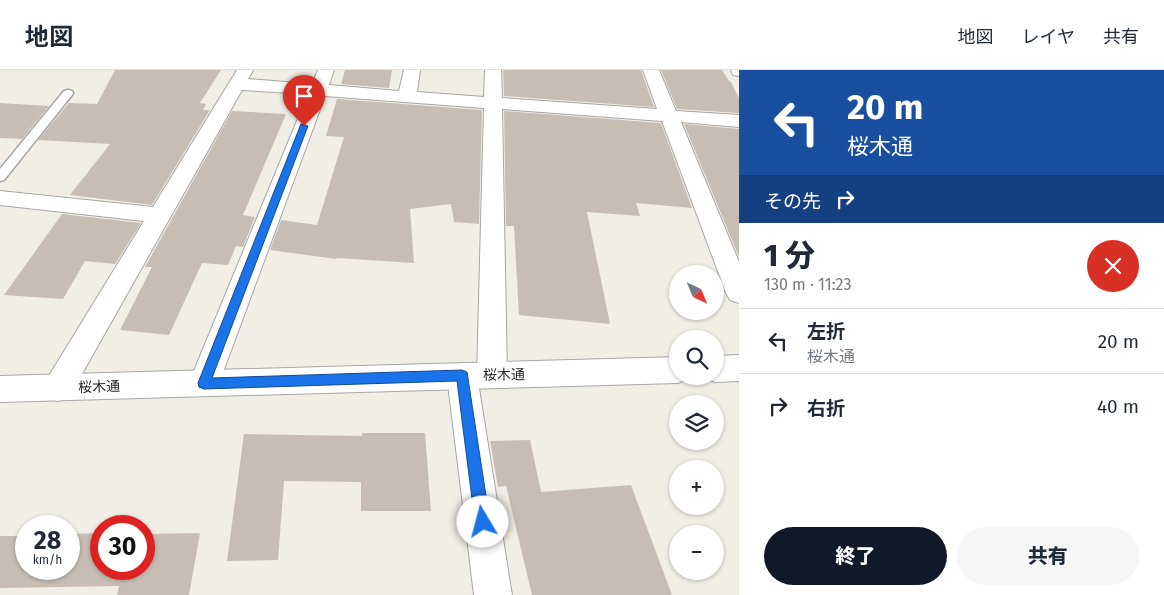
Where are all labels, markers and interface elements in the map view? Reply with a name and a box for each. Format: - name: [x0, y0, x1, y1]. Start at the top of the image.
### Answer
- text: 地図: [25, 23, 73, 51]
- text: 地図: [958, 26, 994, 48]
- text: レイヤ: [1022, 26, 1075, 48]
- text: 共有: [1103, 26, 1139, 48]
- pin: [283, 75, 325, 126]
- icon: arrive: [290, 82, 318, 110]
- text: 20 m: [847, 86, 923, 128]
- icon: left: [764, 90, 829, 155]
- text: 桜木通: [847, 133, 913, 160]
- icon: right: [831, 185, 859, 213]
- text: その先: [764, 190, 821, 213]
- text: 1 分: [764, 238, 815, 274]
- button: close: [1087, 240, 1139, 292]
- north arrow: [669, 265, 724, 320]
- map controls: [669, 265, 724, 580]
- text: 130 m · 11:23: [764, 275, 851, 294]
- text: 左折: [807, 320, 845, 343]
- icon: left: [764, 327, 792, 355]
- button: search: [669, 330, 724, 385]
- text: 20 m: [1098, 330, 1139, 353]
- text: 桜木通: [807, 347, 855, 366]
- street label: 桜木通: [483, 366, 525, 384]
- street label: 桜木通: [78, 378, 120, 396]
- icon: right: [764, 392, 792, 420]
- button: layers: [669, 395, 724, 450]
- text: 40 m: [1097, 395, 1139, 418]
- text: 右折: [807, 397, 845, 420]
- button: +: [669, 460, 724, 515]
- position arrow: [456, 495, 508, 547]
- speed limit sign: 30: [90, 515, 155, 580]
- button: −: [669, 525, 724, 580]
- text: 28: [34, 526, 61, 556]
- button: 終了: [764, 527, 947, 585]
- button: 共有: [957, 527, 1139, 585]
- text: km/h: [33, 553, 62, 567]

